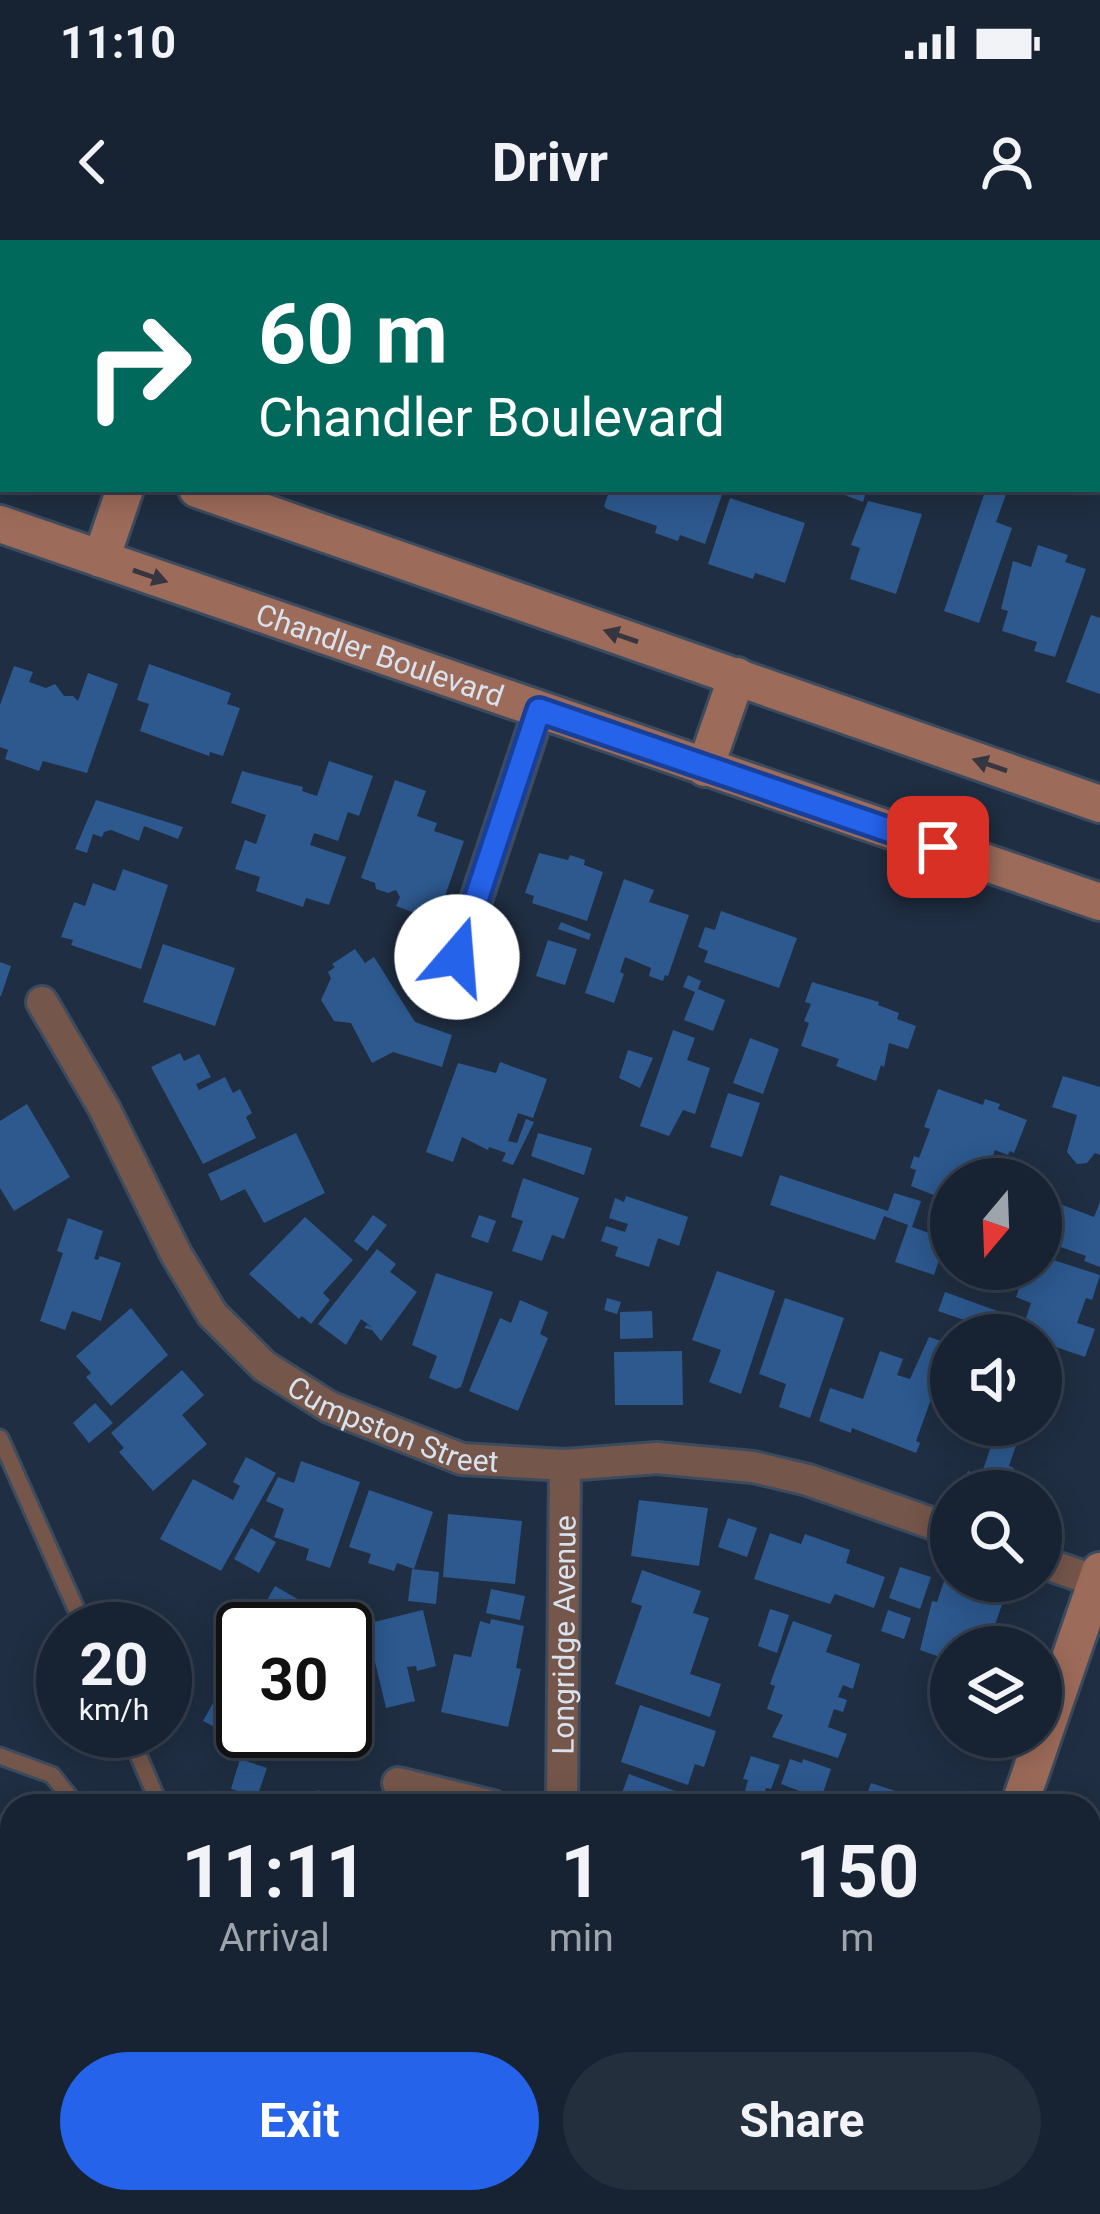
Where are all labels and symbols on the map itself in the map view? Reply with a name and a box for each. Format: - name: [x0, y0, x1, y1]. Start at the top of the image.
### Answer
- one-way arrow: [132, 568, 168, 586]
- street label: Chandler Boulevard: [252, 596, 509, 713]
- one-way arrow: [603, 626, 639, 644]
- one-way arrow: [971, 755, 1007, 773]
- pin: [887, 796, 989, 898]
- position arrow: [394, 894, 520, 1020]
- north arrow: [930, 1158, 1062, 1290]
- street label: Cumpston Street: [281, 1368, 500, 1479]
- street label: Longridge Avenue: [545, 1515, 582, 1755]
- speed limit sign: 30: [216, 1602, 372, 1758]

